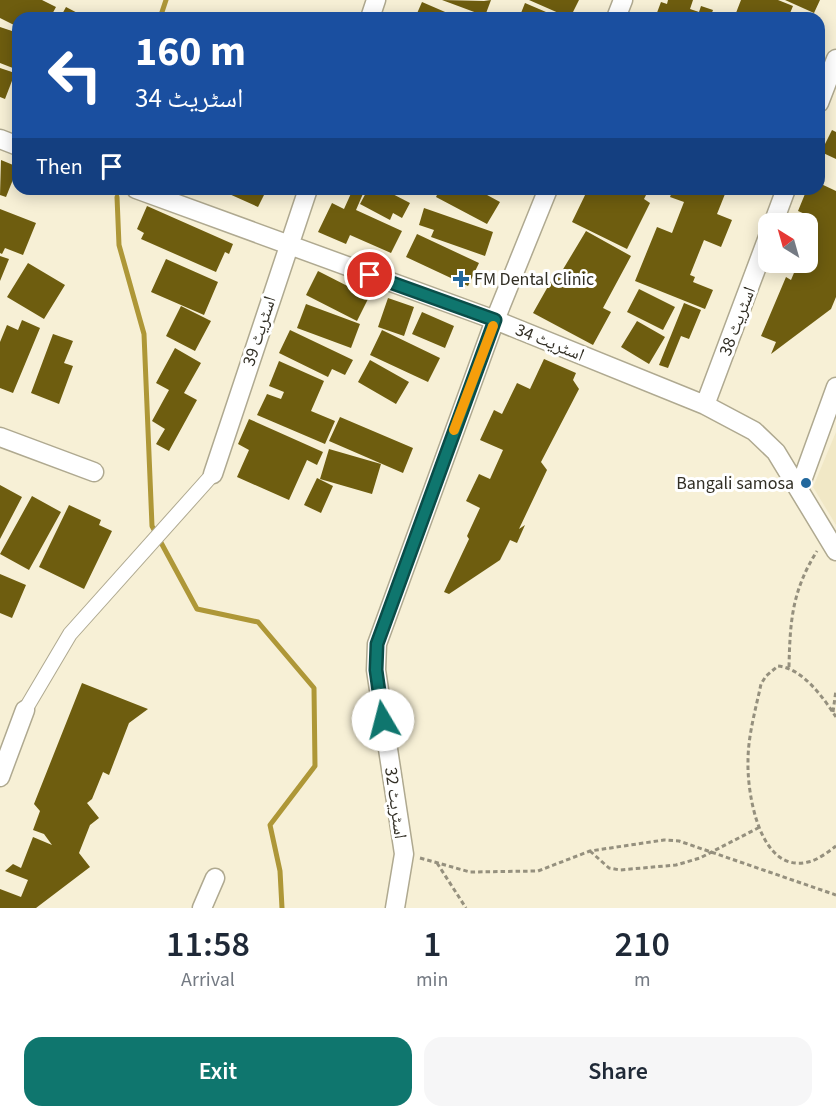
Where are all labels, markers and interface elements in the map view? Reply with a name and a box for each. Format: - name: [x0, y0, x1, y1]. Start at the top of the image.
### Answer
- text: 160 m: [135, 22, 246, 82]
- icon: left: [36, 36, 114, 114]
- text: اسٹریٹ 34: [135, 79, 243, 118]
- icon: arrive: [95, 150, 128, 183]
- text: Then: [36, 151, 83, 183]
- north arrow: [758, 213, 818, 273]
- map controls: [758, 213, 818, 273]
- pin: [344, 249, 395, 300]
- icon: arrive: [353, 258, 386, 291]
- place label: FM Dental Clinic: [474, 267, 594, 292]
- marker: FM Dental Clinic: [452, 270, 470, 288]
- street label: اسٹریٹ 38: [713, 283, 762, 359]
- street label: اسٹریٹ 39: [236, 293, 283, 369]
- street label: اسٹریٹ 34: [512, 317, 588, 368]
- place label: Bangali samosa: [676, 471, 794, 496]
- marker: Bangali samosa: [799, 476, 813, 490]
- position arrow: [351, 688, 415, 752]
- street label: اسٹریٹ 32: [378, 766, 413, 841]
- text: 11:58: [166, 919, 250, 970]
- text: 1: [423, 919, 441, 970]
- text: 210: [614, 919, 670, 970]
- text: Arrival: [181, 966, 235, 994]
- text: min: [416, 966, 448, 994]
- text: m: [634, 966, 650, 994]
- button: Exit: [24, 1037, 412, 1106]
- button: Share: [424, 1037, 812, 1106]

